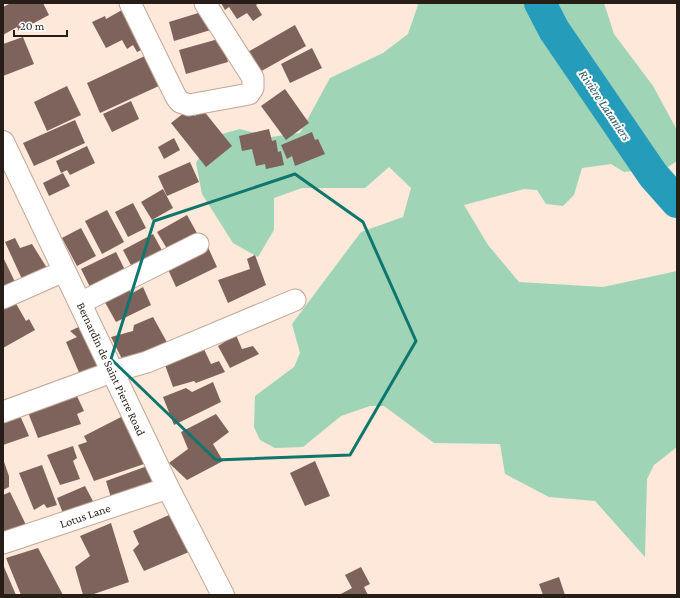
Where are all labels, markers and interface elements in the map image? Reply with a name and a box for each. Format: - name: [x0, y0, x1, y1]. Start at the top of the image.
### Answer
- scale bar: [14, 12, 67, 38]
- text: 20 m: [20, 19, 45, 33]
- water label: Rivière Lataniers: [576, 67, 634, 143]
- street label: Bernardin de Saint Pierre Road: [74, 300, 148, 439]
- street label: Lotus Lane: [58, 501, 112, 531]

